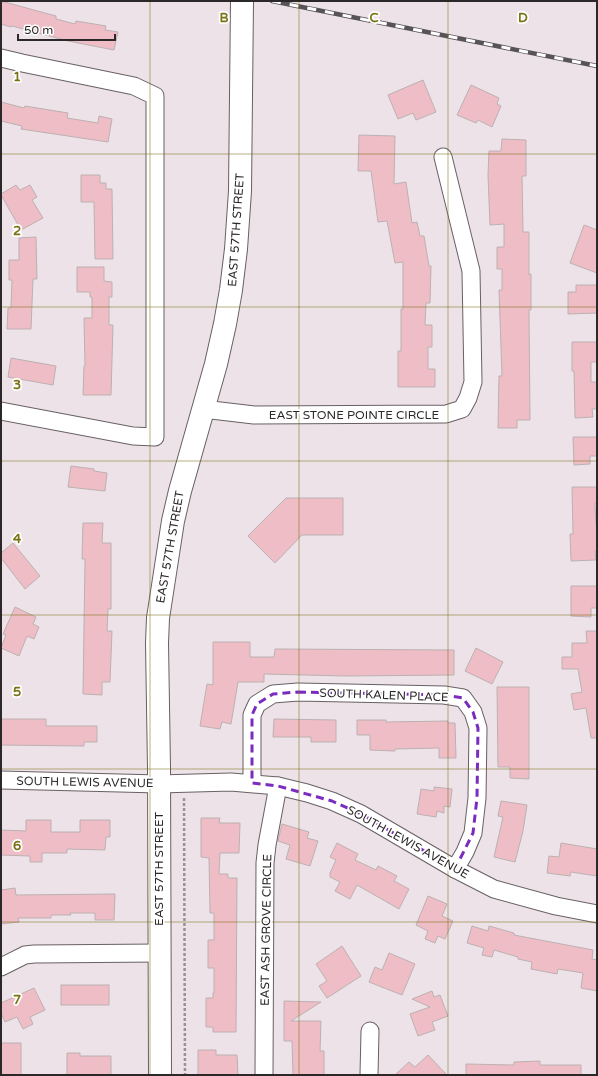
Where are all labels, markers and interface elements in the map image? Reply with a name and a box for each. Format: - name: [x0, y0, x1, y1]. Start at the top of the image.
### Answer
- text: B: [219, 10, 229, 26]
- text: C: [369, 10, 379, 26]
- text: D: [518, 10, 528, 26]
- scale bar: [18, 16, 115, 42]
- text: 50 m: [24, 23, 53, 37]
- text: 1: [13, 69, 21, 85]
- street label: EAST 57TH STREET: [225, 172, 247, 287]
- text: 2: [13, 223, 21, 239]
- text: 3: [13, 377, 21, 393]
- street label: EAST STONE POINTE CIRCLE: [269, 408, 439, 422]
- street label: EAST 57TH STREET: [153, 489, 187, 604]
- text: 4: [13, 531, 22, 547]
- text: 5: [13, 684, 21, 700]
- street label: SOUTH KALEN PLACE: [319, 686, 449, 704]
- street label: SOUTH LEWIS AVENUE: [16, 774, 154, 790]
- street label: SOUTH LEWIS AVENUE: [345, 803, 472, 882]
- street label: EAST 57TH STREET: [152, 811, 166, 926]
- text: 6: [13, 838, 21, 854]
- street label: EAST ASH GROVE CIRCLE: [258, 854, 274, 1006]
- text: 7: [13, 992, 21, 1008]

